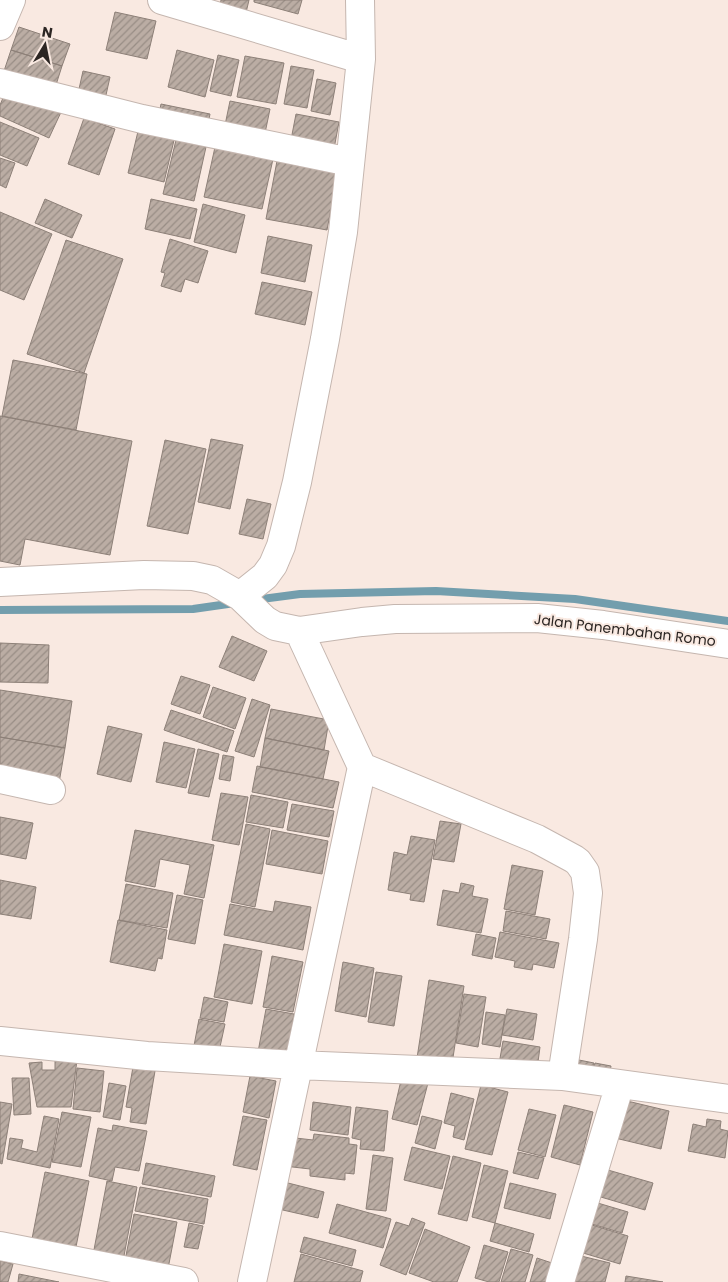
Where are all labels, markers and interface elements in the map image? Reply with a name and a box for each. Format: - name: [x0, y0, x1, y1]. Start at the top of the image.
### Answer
- north arrow: [20, 20, 70, 70]
- text: N: [40, 21, 54, 43]
- street label: Jalan Panembahan Romo: [533, 609, 717, 651]

